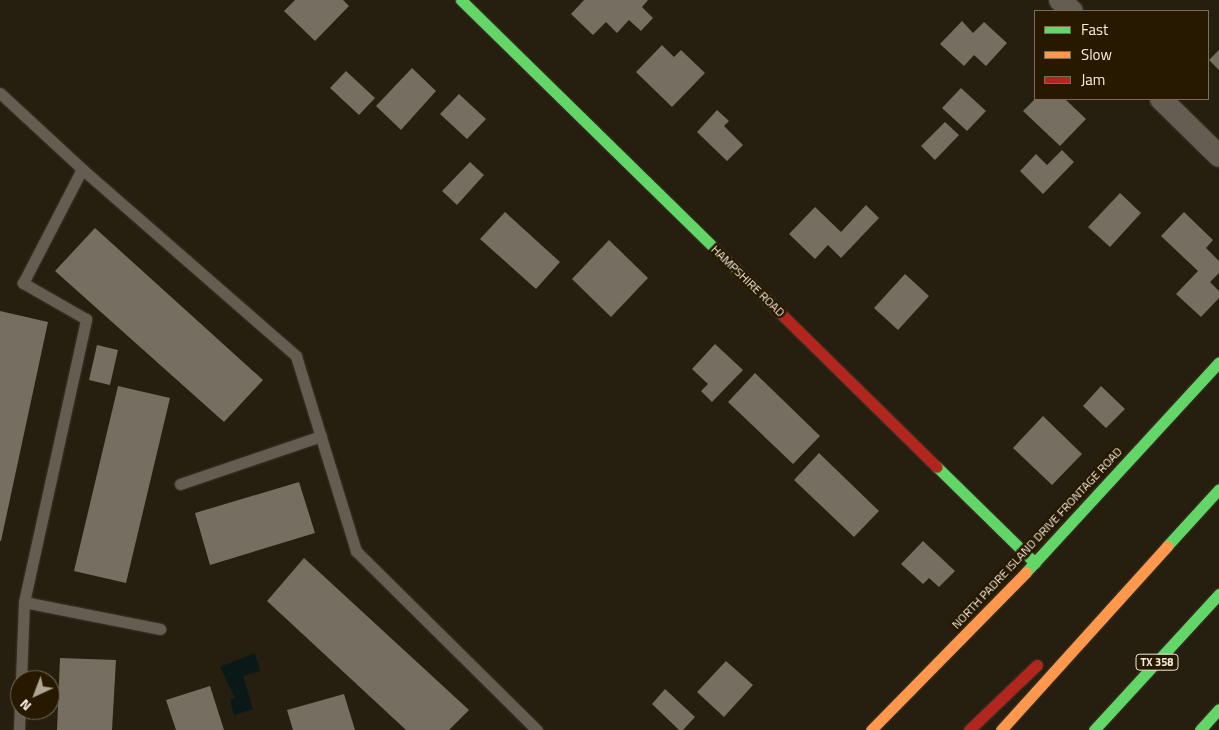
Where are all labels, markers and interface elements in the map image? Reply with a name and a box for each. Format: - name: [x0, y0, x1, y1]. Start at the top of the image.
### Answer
- legend: [1034, 10, 1209, 100]
- text: Fast: [1081, 18, 1108, 41]
- text: Slow: [1081, 43, 1112, 66]
- text: Jam: [1081, 68, 1105, 91]
- street label: HAMPSHIRE ROAD: [708, 242, 788, 320]
- street label: NORTH PADRE ISLAND DRIVE FRONTAGE ROAD: [949, 444, 1125, 632]
- road number: TX 358: [1134, 654, 1180, 670]
- north arrow: [10, 670, 60, 720]
- text: N: [14, 695, 36, 717]

